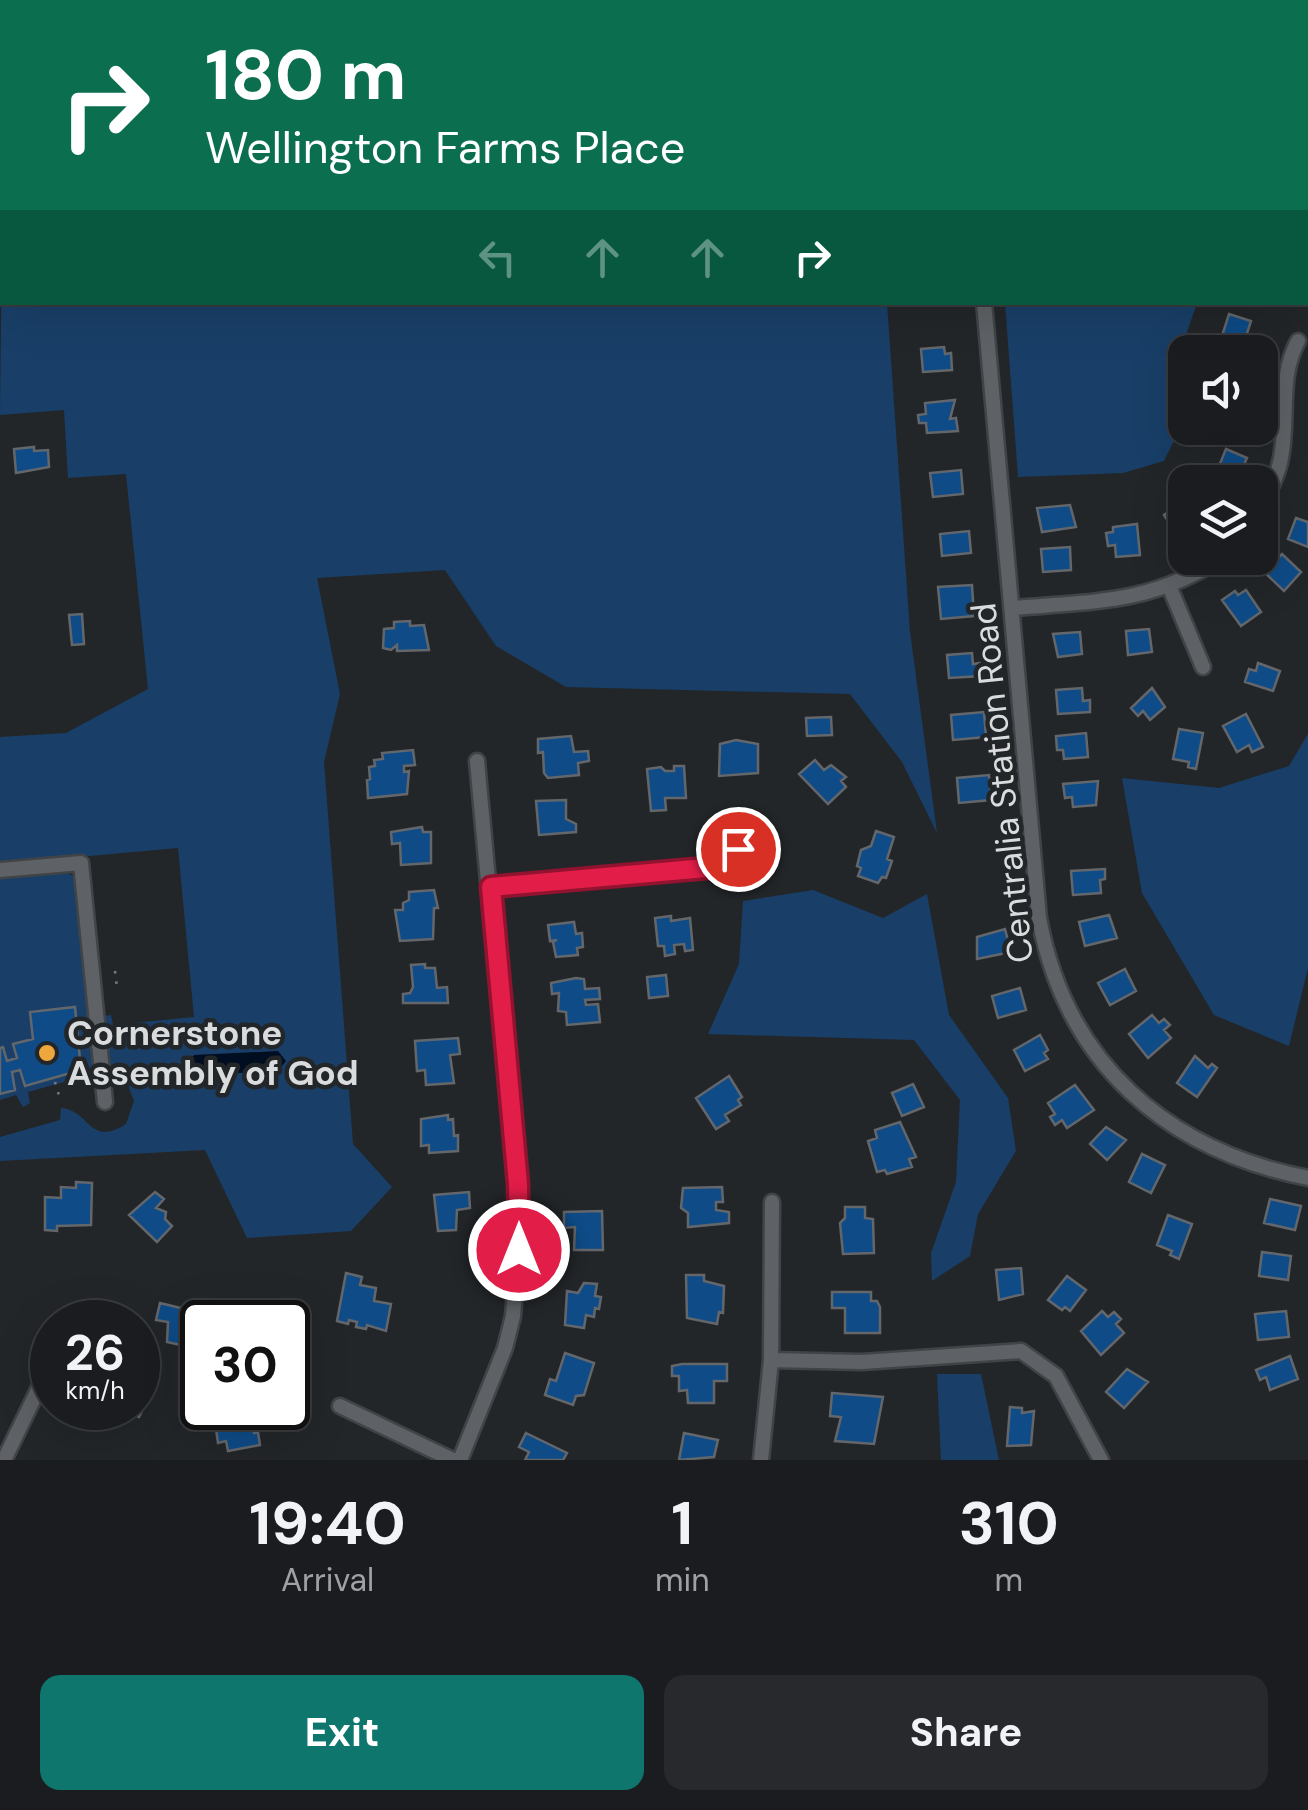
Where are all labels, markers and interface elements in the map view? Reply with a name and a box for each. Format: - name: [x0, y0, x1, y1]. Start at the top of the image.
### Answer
- text: 180 m: [205, 30, 406, 121]
- icon: right: [40, 40, 170, 170]
- text: Wellington Farms Place: [205, 118, 685, 177]
- icon: left: [470, 230, 525, 285]
- icon: ahead: [575, 230, 630, 285]
- icon: ahead: [680, 230, 735, 285]
- icon: right: [785, 230, 840, 285]
- map controls: [1168, 335, 1278, 575]
- button: sound: [1168, 335, 1278, 445]
- button: layers: [1168, 465, 1278, 575]
- street label: Centralia Station Road: [960, 601, 1044, 965]
- pin: [696, 807, 781, 892]
- icon: arrive: [711, 822, 766, 877]
- place label: Cornerstone Assembly of God: [67, 1010, 359, 1096]
- marker: Cornerstone Assembly of God: [36, 1042, 58, 1064]
- position arrow: [467, 1198, 571, 1302]
- speed limit sign: 30: [180, 1300, 310, 1430]
- text: 26: [65, 1320, 125, 1386]
- text: km/h: [65, 1374, 125, 1407]
- text: 19:40: [249, 1484, 406, 1563]
- text: 1: [671, 1484, 693, 1563]
- text: 310: [959, 1484, 1059, 1563]
- text: Arrival: [281, 1559, 374, 1601]
- text: min: [655, 1559, 710, 1601]
- text: m: [994, 1559, 1023, 1601]
- button: Exit: [40, 1675, 644, 1790]
- button: Share: [664, 1675, 1268, 1790]

